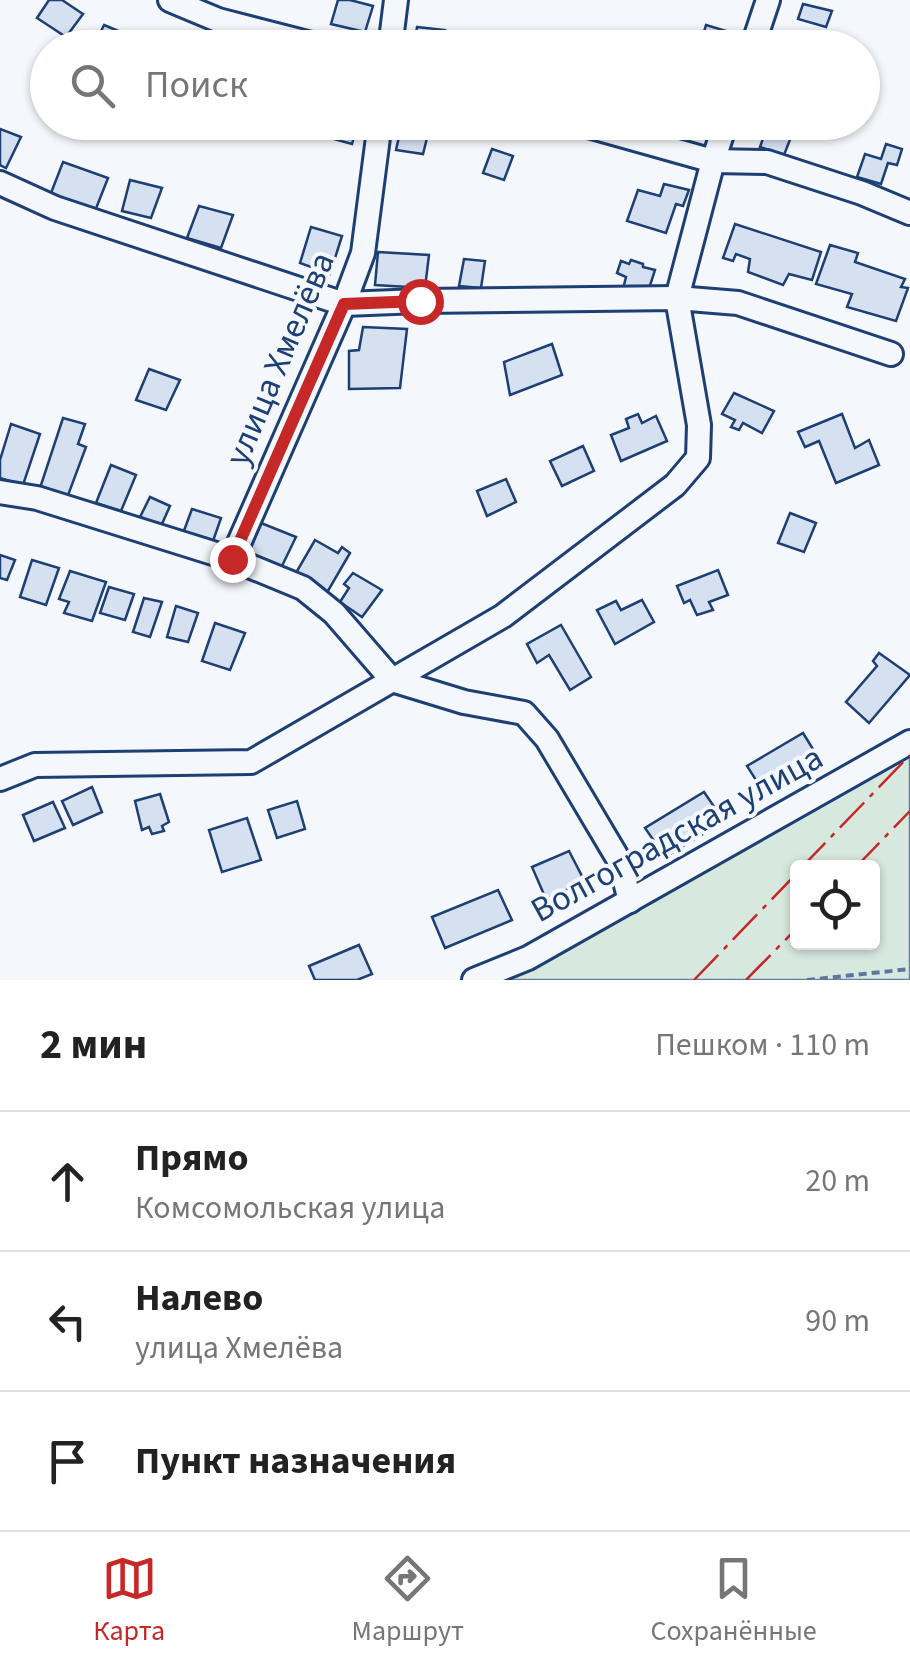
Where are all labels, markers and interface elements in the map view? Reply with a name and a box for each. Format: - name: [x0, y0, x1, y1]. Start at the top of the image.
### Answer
- search box: [30, 30, 880, 140]
- icon: search: [65, 58, 120, 113]
- text: Поиск: [145, 58, 248, 112]
- street label: улица Хмелёва: [213, 244, 347, 474]
- route start: [398, 279, 444, 325]
- route end: [210, 537, 256, 583]
- street label: Волгоградская улица: [522, 733, 832, 935]
- map controls: [790, 860, 880, 950]
- button: locate: [790, 860, 880, 950]
- text: 2 мин: [40, 1015, 147, 1075]
- text: Пешком · 110 m: [655, 1022, 870, 1068]
- text: Прямо: [135, 1131, 249, 1185]
- icon: ahead: [40, 1154, 95, 1209]
- text: 20 m: [805, 1158, 870, 1204]
- text: Комсомольская улица: [135, 1185, 445, 1231]
- text: Налево: [135, 1271, 263, 1325]
- icon: left: [40, 1294, 95, 1349]
- text: 90 m: [805, 1298, 870, 1344]
- text: улица Хмелёва: [135, 1325, 343, 1371]
- icon: arrive: [40, 1434, 95, 1489]
- text: Пункт назначения: [135, 1434, 456, 1488]
- tab: Карта: [93, 1551, 165, 1651]
- tab: Маршрут: [352, 1551, 464, 1651]
- tab: Сохранённые: [650, 1551, 817, 1651]

